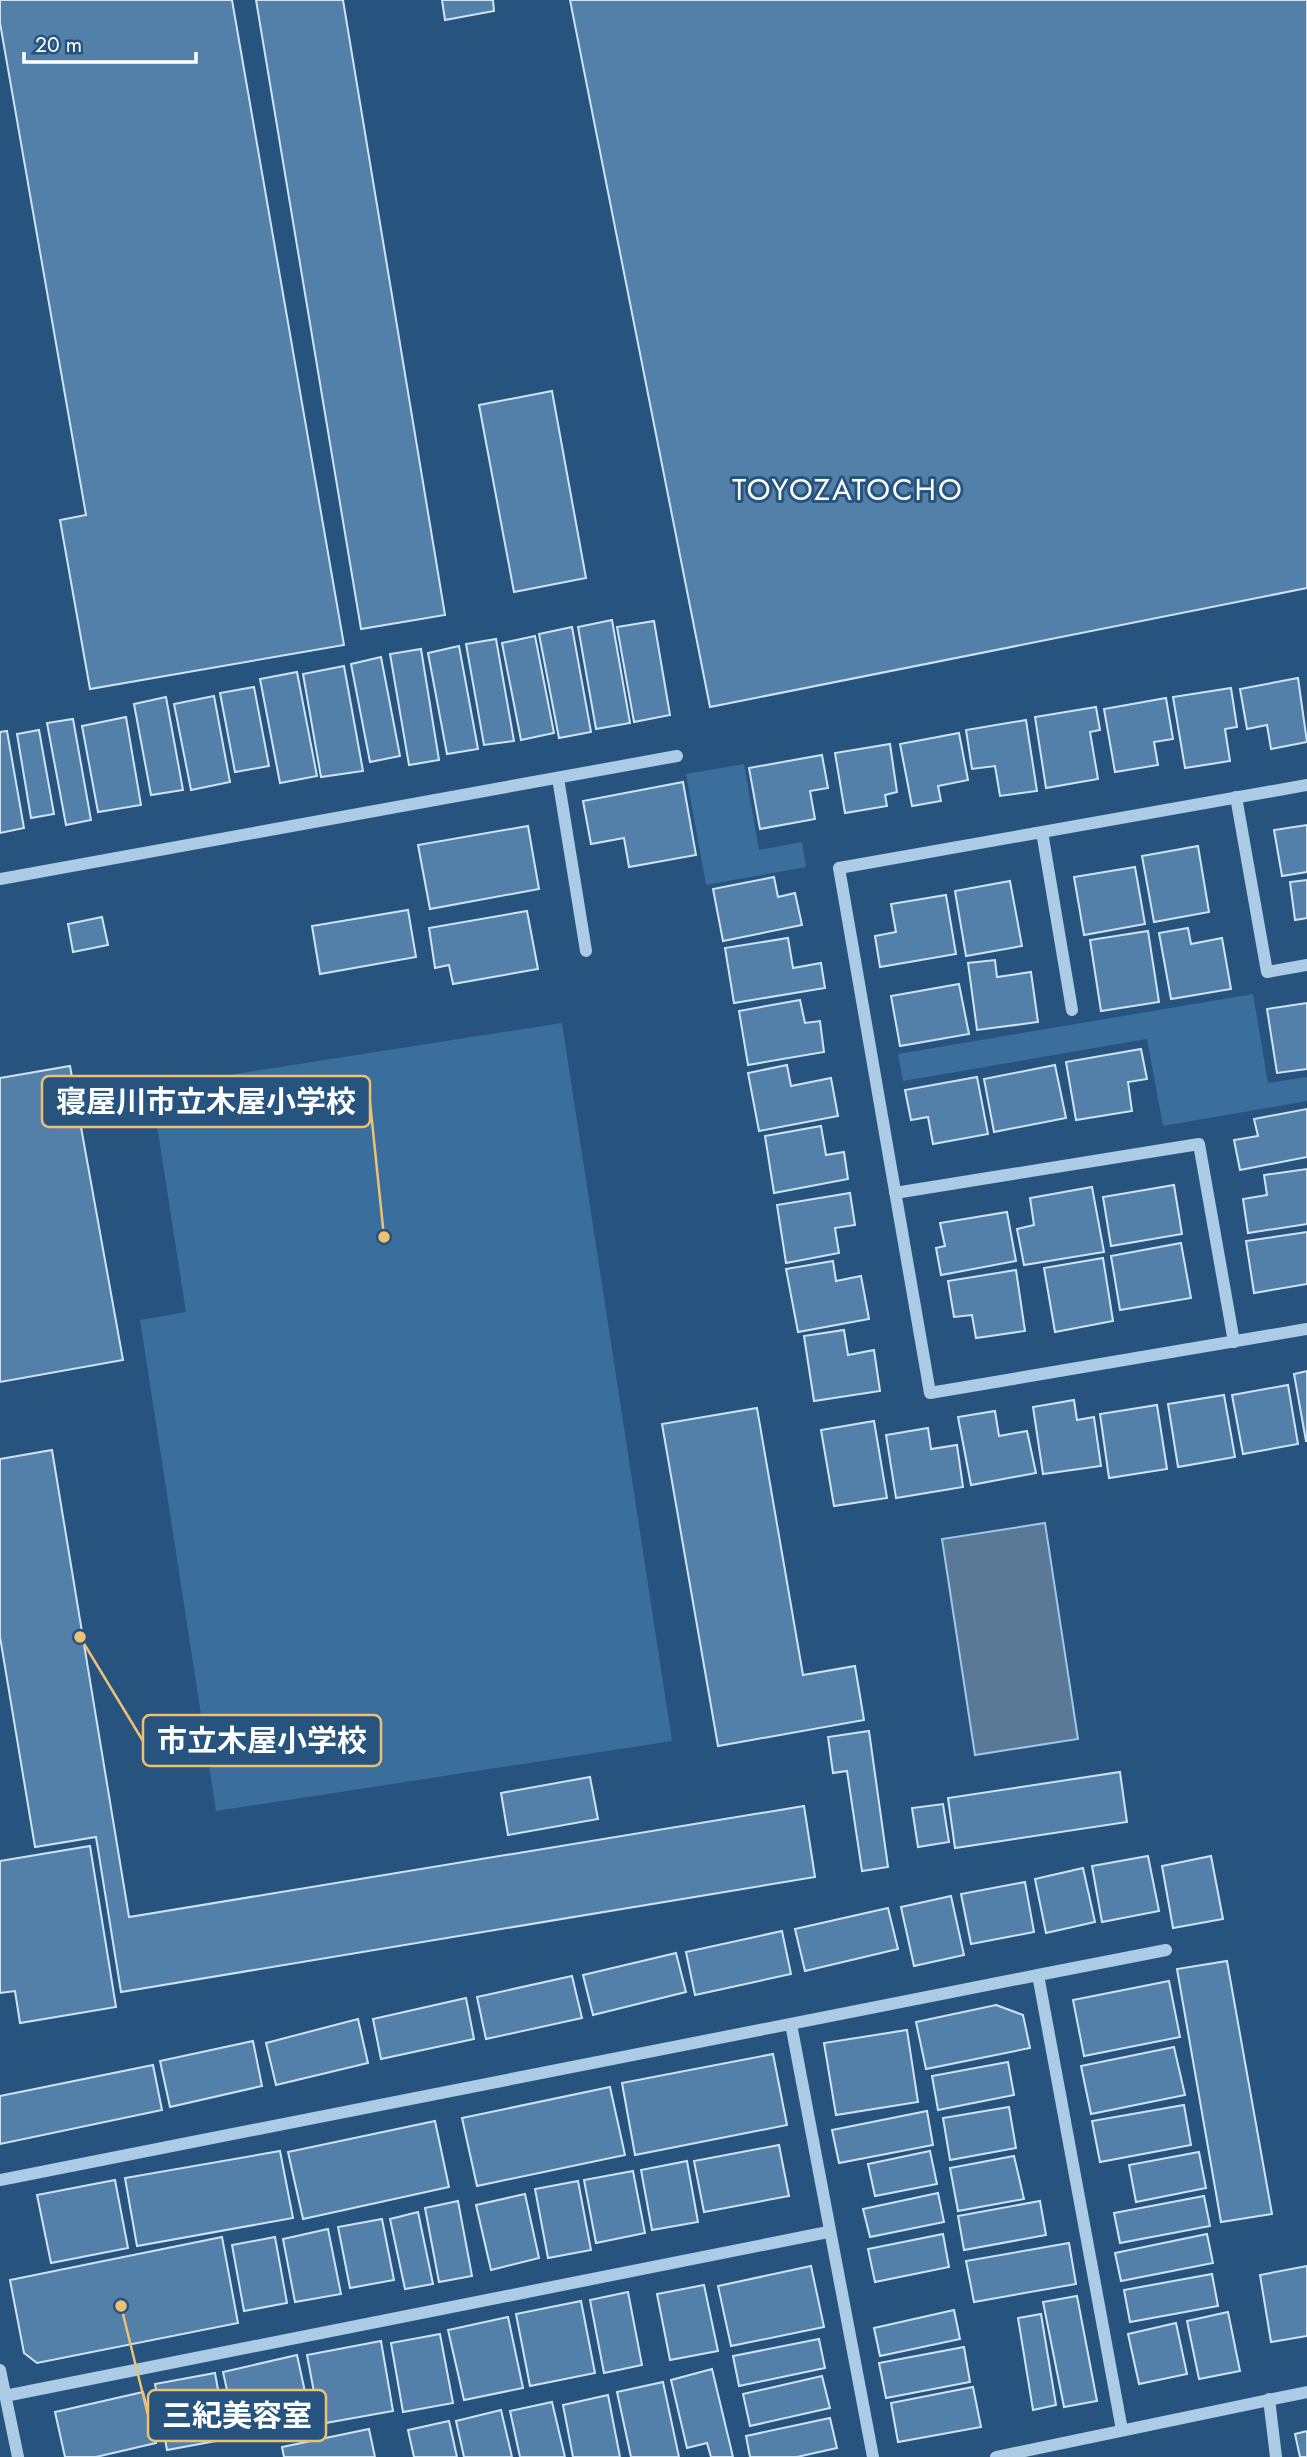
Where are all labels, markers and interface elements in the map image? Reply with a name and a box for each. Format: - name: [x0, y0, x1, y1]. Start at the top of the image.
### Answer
- scale bar: [24, 21, 196, 65]
- text: 20 m: [35, 30, 82, 60]
- district label: TOYOZATOCHO: [732, 468, 964, 511]
- callout: 寝屋川市立木屋小学校: [42, 1076, 370, 1127]
- text: 寝屋川市立木屋小学校: [56, 1080, 356, 1123]
- callout: 市立木屋小学校: [143, 1715, 381, 1766]
- text: 市立木屋小学校: [157, 1719, 367, 1762]
- callout: 三紀美容室: [148, 2390, 326, 2441]
- text: 三紀美容室: [162, 2394, 312, 2437]

